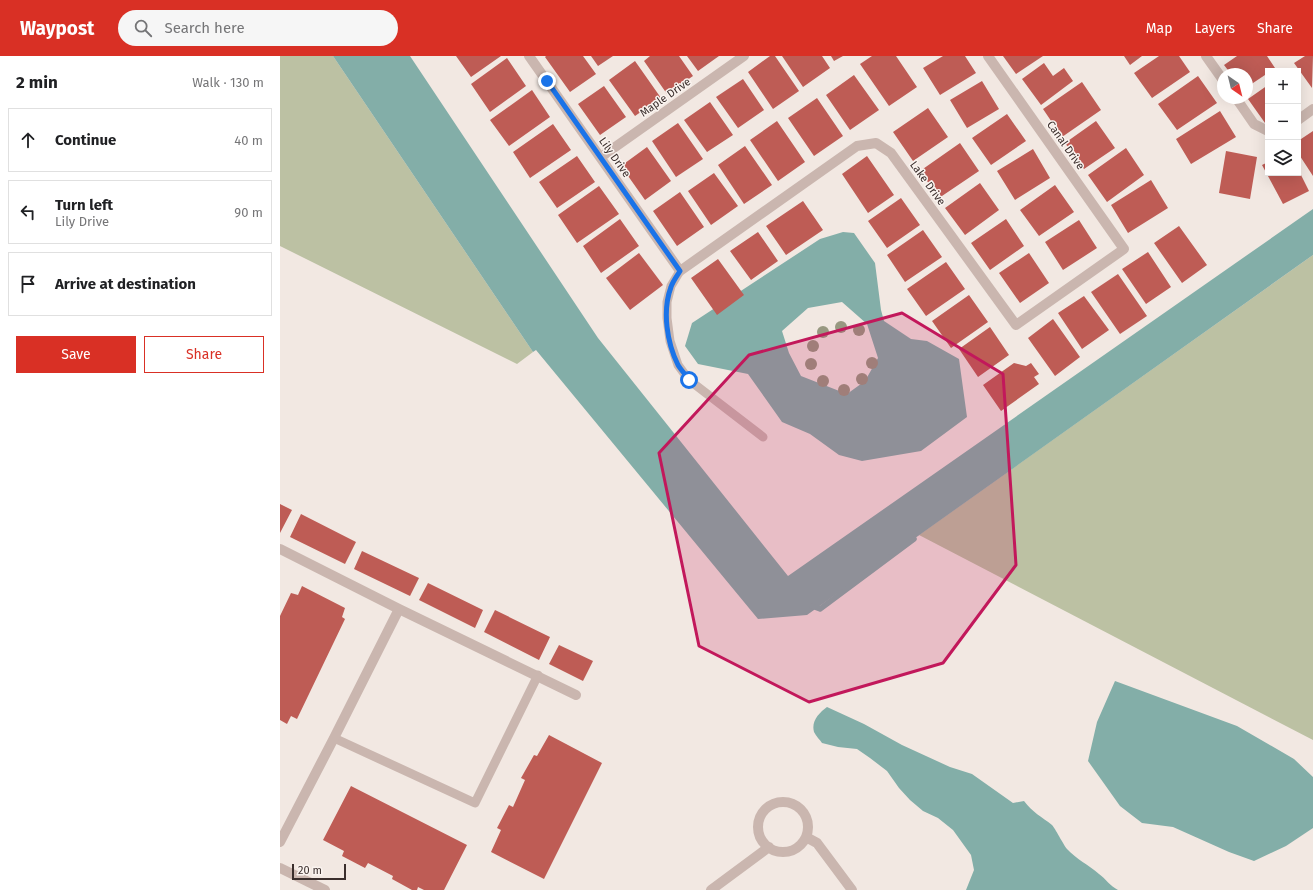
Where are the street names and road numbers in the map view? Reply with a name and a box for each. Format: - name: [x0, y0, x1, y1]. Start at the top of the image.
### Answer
- street label: Maple Drive: [637, 75, 693, 120]
- street label: Canal Drive: [1044, 119, 1087, 172]
- street label: Lily Drive: [596, 135, 633, 180]
- street label: Lake Drive: [907, 159, 948, 208]

